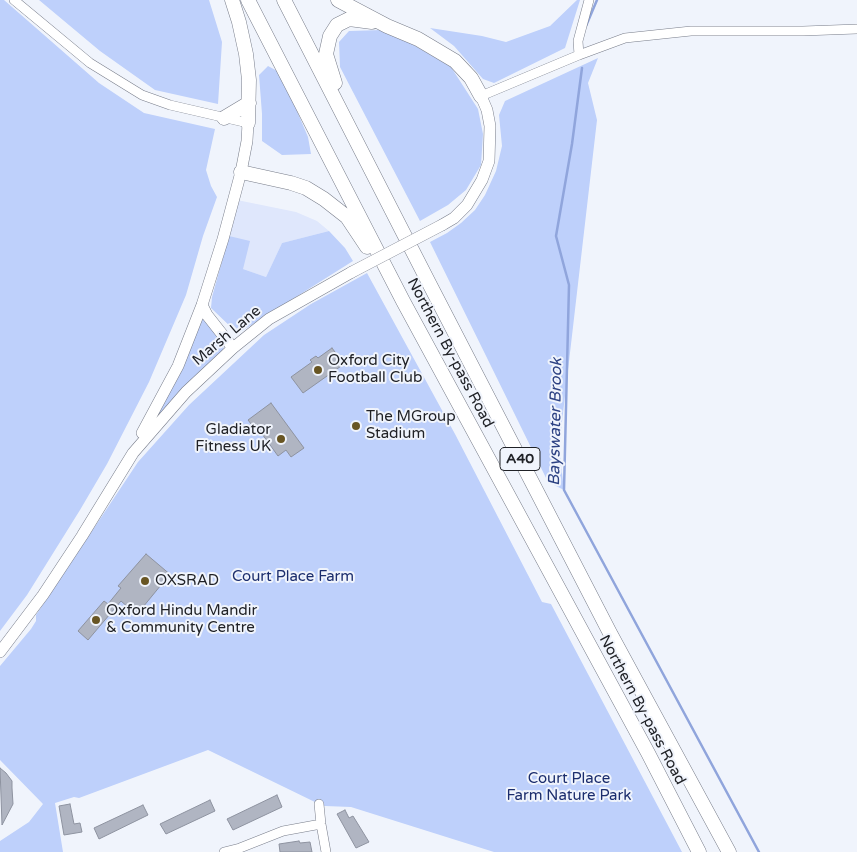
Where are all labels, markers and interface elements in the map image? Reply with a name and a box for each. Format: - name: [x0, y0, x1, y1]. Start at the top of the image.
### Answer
- street label: Northern By-pass Road: [403, 275, 497, 431]
- street label: Marsh Lane: [189, 302, 265, 370]
- place label: Oxford City Football Club: [328, 352, 422, 387]
- water label: Bayswater Brook: [545, 358, 567, 486]
- marker: Oxford City Football Club: [312, 364, 324, 376]
- place label: The MGroup Stadium: [366, 408, 456, 443]
- marker: The MGroup Stadium: [350, 420, 362, 432]
- place label: Gladiator Fitness UK: [195, 421, 271, 456]
- marker: Gladiator Fitness UK: [275, 433, 287, 445]
- road number: A40: [500, 448, 540, 470]
- park label: Court Place Farm: [232, 568, 354, 586]
- place label: OXSRAD: [155, 572, 219, 590]
- marker: OXSRAD: [139, 575, 151, 587]
- place label: Oxford Hindu Mandir & Community Centre: [106, 602, 257, 637]
- marker: Oxford Hindu Mandir & Community Centre: [90, 614, 102, 626]
- street label: Northern By-pass Road: [595, 632, 689, 788]
- park label: Court Place Farm Nature Park: [507, 770, 631, 805]

